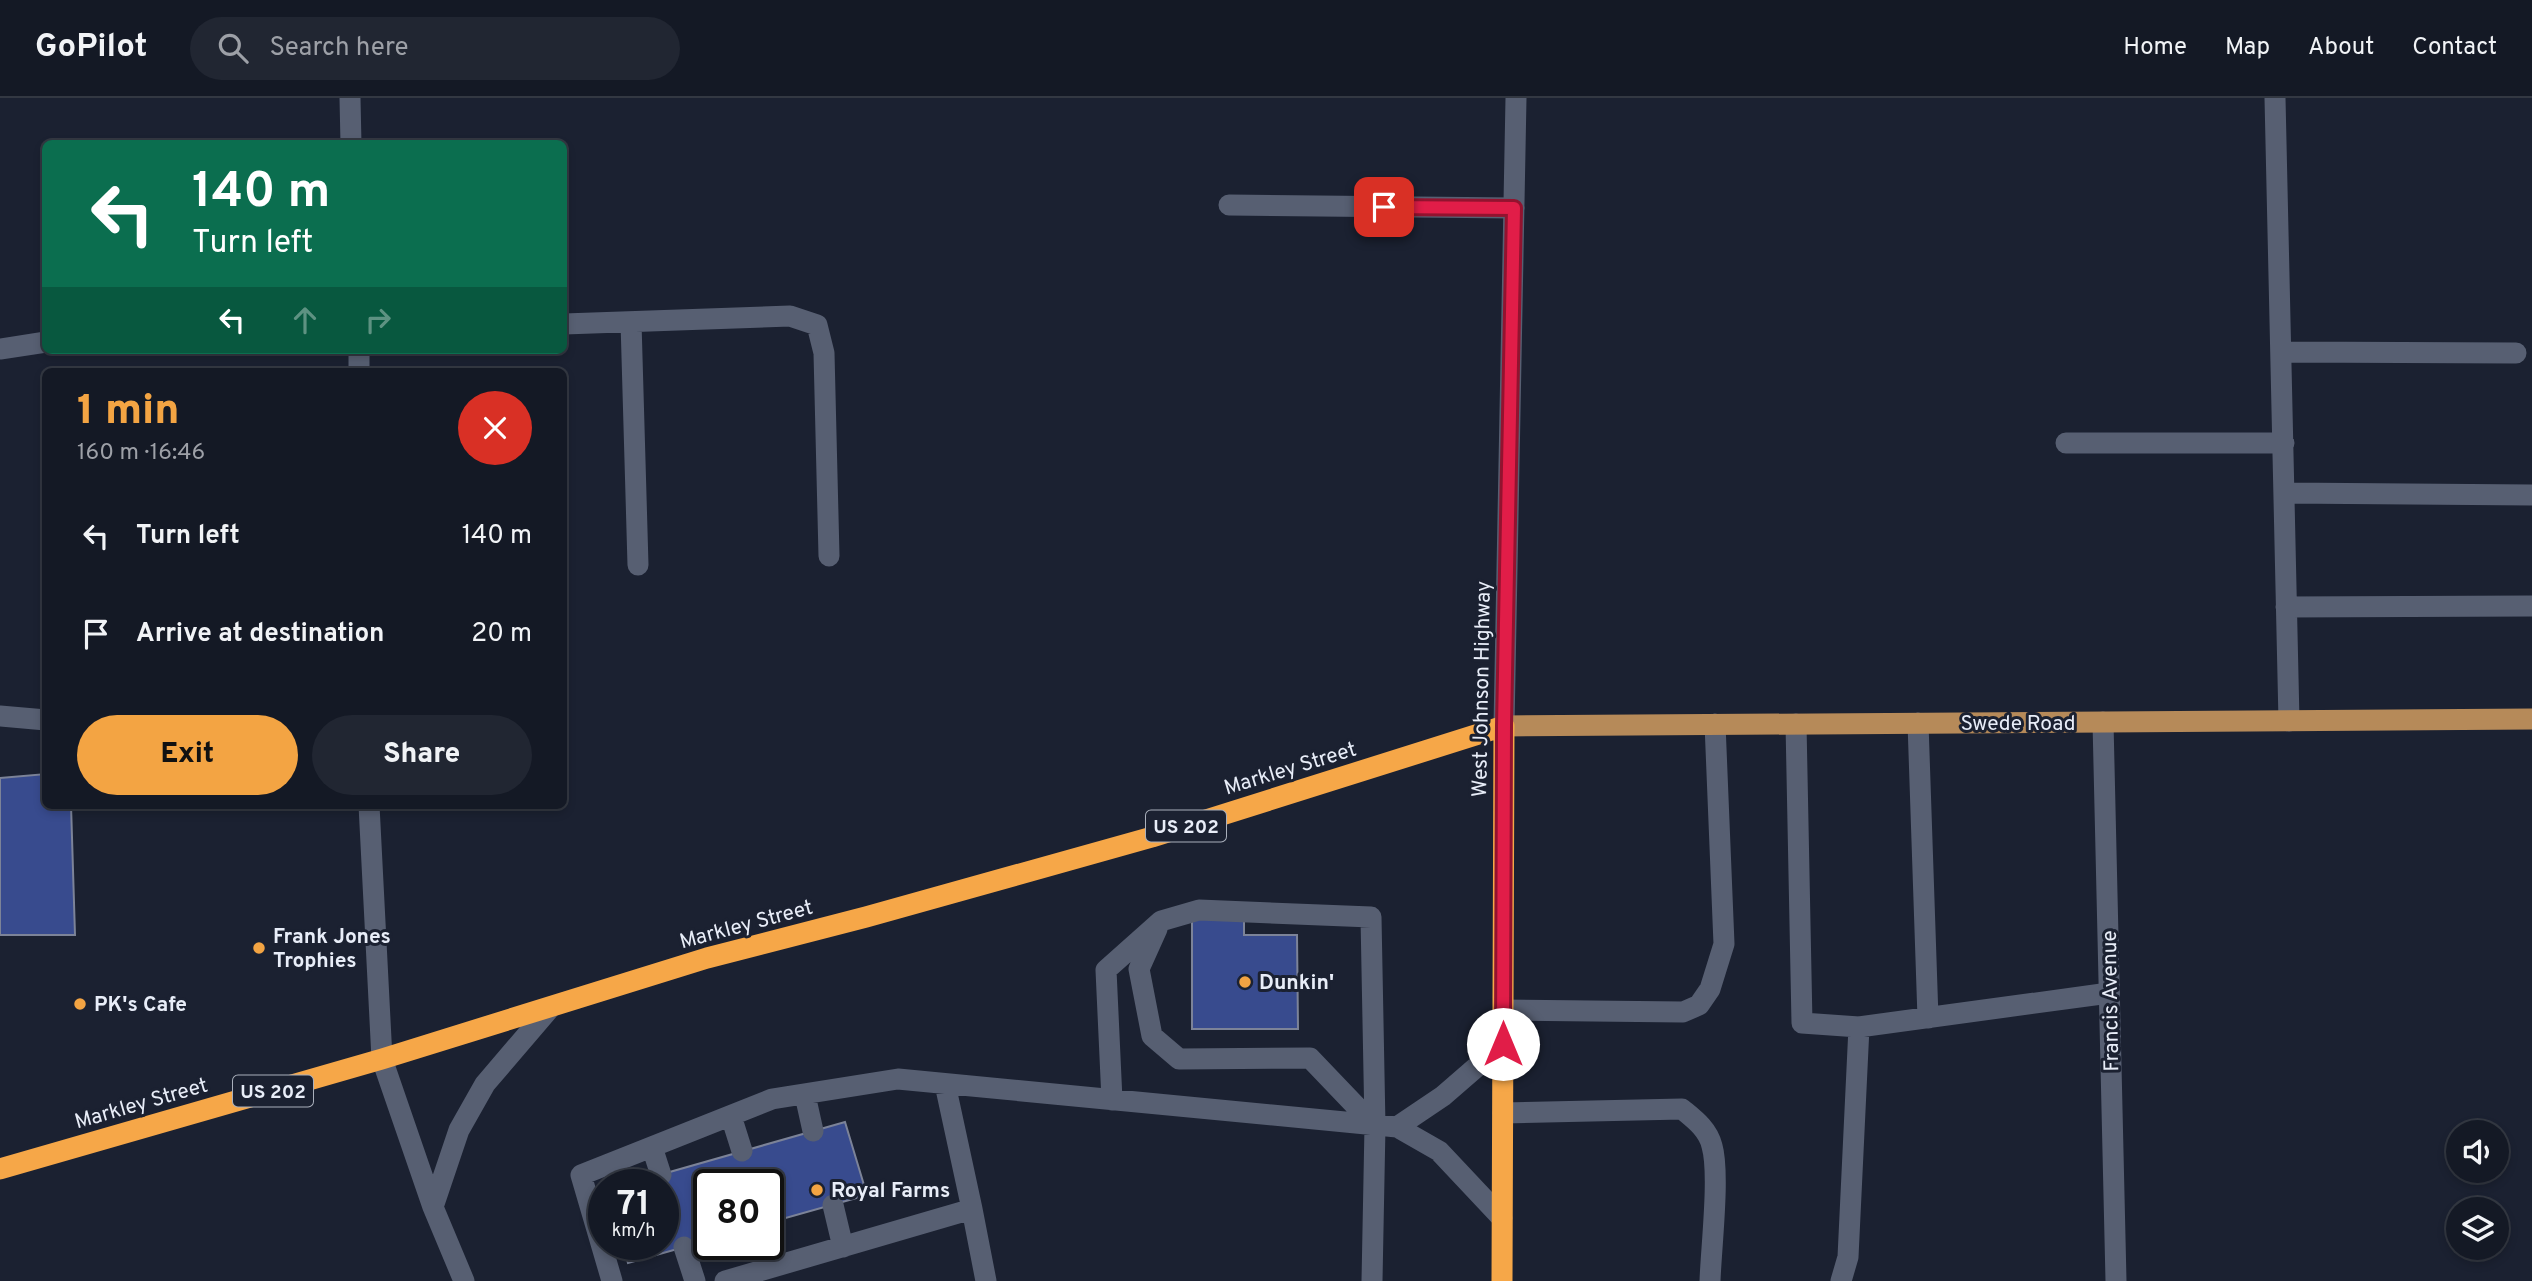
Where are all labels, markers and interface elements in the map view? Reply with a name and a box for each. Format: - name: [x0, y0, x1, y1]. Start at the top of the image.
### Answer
- search box: [190, 17, 680, 80]
- text: GoPilot: [35, 27, 148, 69]
- icon: search: [214, 29, 252, 67]
- text: Search here: [270, 32, 408, 65]
- text: Home: [2123, 33, 2187, 63]
- text: Map: [2225, 33, 2270, 63]
- text: About: [2308, 33, 2374, 63]
- text: Contact: [2412, 33, 2497, 63]
- text: 140 m: [192, 163, 331, 225]
- icon: left: [77, 168, 168, 259]
- pin: [1354, 177, 1414, 237]
- icon: arrive: [1365, 188, 1403, 226]
- text: Turn left: [192, 224, 313, 264]
- icon: left: [213, 301, 251, 339]
- icon: ahead: [286, 301, 324, 339]
- icon: right: [359, 301, 397, 339]
- text: 1 min: [77, 386, 180, 439]
- button: close: [458, 391, 532, 465]
- text: 160 m · 16:46: [77, 439, 205, 468]
- icon: left: [77, 517, 115, 555]
- text: Turn left: [136, 520, 240, 553]
- text: 140 m: [462, 520, 532, 553]
- street label: West Johnson Highway: [1467, 581, 1498, 797]
- icon: arrive: [77, 615, 115, 653]
- text: Arrive at destination: [136, 618, 384, 651]
- text: 20 m: [471, 618, 532, 651]
- street label: Swede Road: [1961, 711, 2075, 738]
- button: Exit: [77, 715, 298, 795]
- button: Share: [312, 715, 532, 795]
- street label: Markley Street: [1221, 736, 1360, 802]
- road number: US 202: [1146, 810, 1226, 842]
- street label: Markley Street: [677, 895, 816, 956]
- place label: Frank Jones Trophies: [273, 924, 391, 975]
- street label: Francis Avenue: [2097, 930, 2126, 1072]
- marker: Frank Jones Trophies: [251, 940, 267, 956]
- place label: Dunkin': [1259, 970, 1334, 997]
- marker: Dunkin': [1237, 974, 1253, 990]
- place label: PK's Cafe: [94, 992, 187, 1019]
- marker: PK's Cafe: [72, 996, 88, 1012]
- position arrow: [1466, 1007, 1540, 1081]
- street label: Markley Street: [72, 1073, 211, 1136]
- road number: US 202: [233, 1076, 313, 1107]
- map controls: [2446, 1120, 2509, 1260]
- button: sound: [2446, 1120, 2509, 1183]
- speed limit sign: 80: [693, 1169, 784, 1260]
- place label: Royal Farms: [831, 1178, 950, 1205]
- marker: Royal Farms: [809, 1182, 825, 1198]
- text: 71: [617, 1183, 650, 1227]
- button: layers: [2446, 1197, 2509, 1260]
- text: km/h: [612, 1220, 655, 1243]

